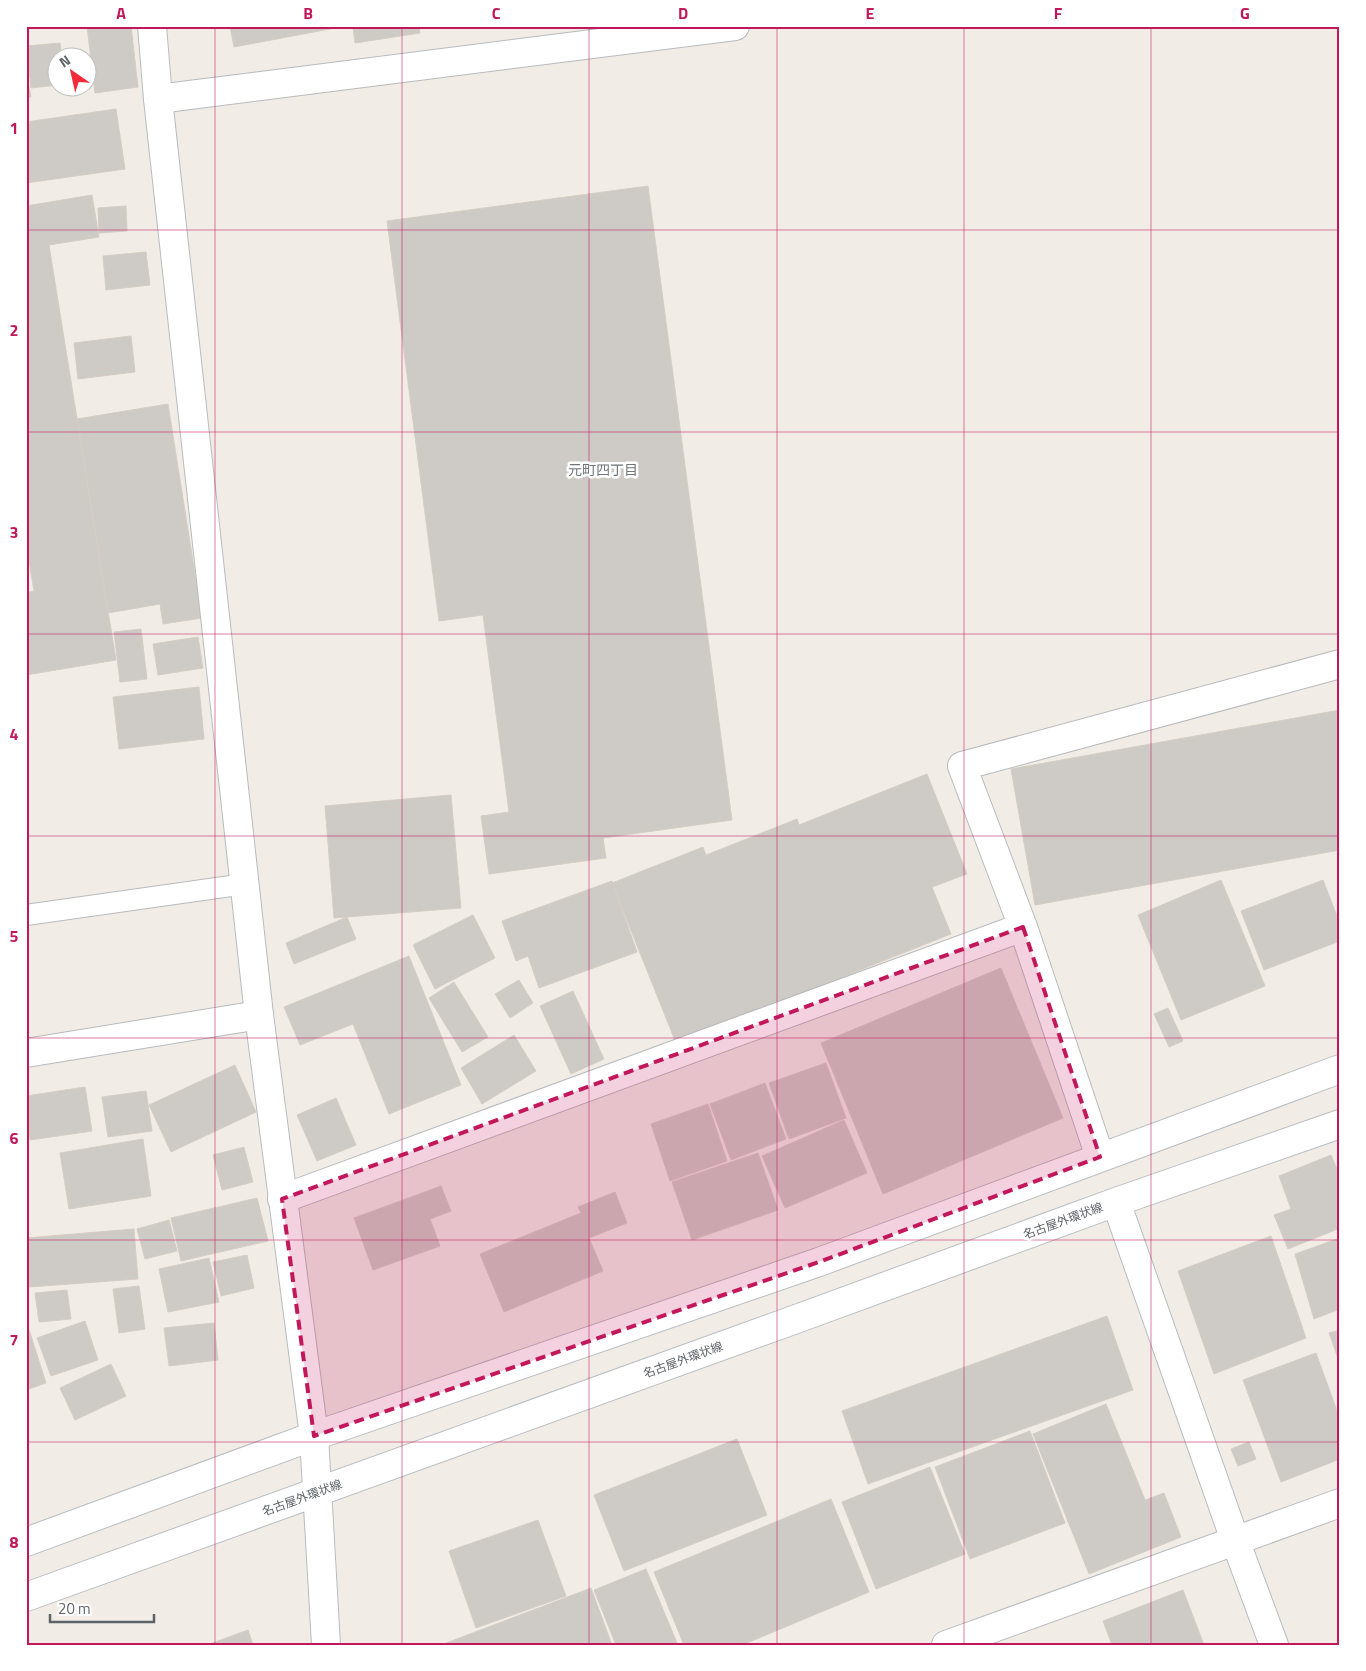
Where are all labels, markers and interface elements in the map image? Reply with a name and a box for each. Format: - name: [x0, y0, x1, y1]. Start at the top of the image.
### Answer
- text: A: [116, 1, 126, 25]
- text: B: [303, 1, 313, 25]
- text: C: [492, 1, 501, 25]
- text: D: [678, 1, 688, 25]
- text: E: [866, 1, 875, 25]
- text: F: [1054, 1, 1063, 25]
- text: G: [1240, 1, 1250, 25]
- north arrow: [48, 48, 98, 98]
- text: N: [55, 49, 74, 72]
- text: 1: [10, 116, 18, 140]
- text: 2: [10, 318, 18, 342]
- district label: 元町四丁目: [568, 459, 638, 480]
- text: 3: [10, 520, 18, 544]
- text: 4: [10, 722, 19, 746]
- text: 5: [10, 924, 19, 948]
- text: 6: [10, 1126, 19, 1150]
- street label: 名古屋外環状線: [1020, 1197, 1106, 1244]
- text: 7: [10, 1328, 18, 1352]
- street label: 名古屋外環状線: [640, 1336, 726, 1383]
- street label: 名古屋外環状線: [259, 1474, 345, 1521]
- text: 8: [10, 1530, 19, 1554]
- scale bar: [50, 1591, 154, 1623]
- text: 20 m: [58, 1597, 91, 1620]

